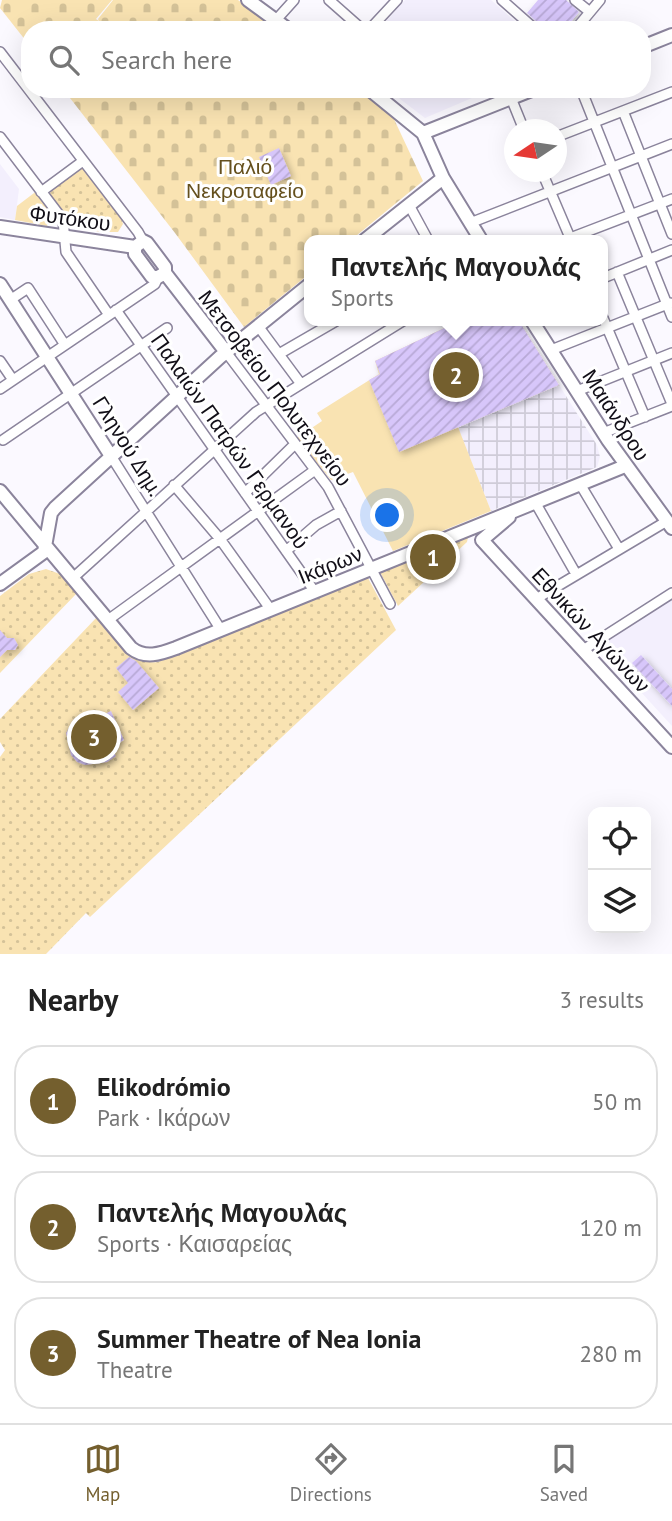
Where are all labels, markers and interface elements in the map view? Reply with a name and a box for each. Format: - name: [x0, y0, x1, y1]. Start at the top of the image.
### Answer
- search box: [21, 21, 651, 98]
- icon: search: [45, 41, 83, 79]
- text: Search here: [101, 43, 232, 76]
- north arrow: [504, 119, 567, 182]
- park label: Παλιό Νεκροταφείο: [186, 153, 304, 204]
- street label: Φυτόκου: [28, 199, 112, 237]
- popup: [304, 235, 608, 326]
- text: Παντελής Μαγουλάς: [331, 250, 581, 283]
- text: Sports: [331, 283, 394, 312]
- street label: Μετσοβείου Πολυτεχνείου: [192, 285, 358, 491]
- street label: Παλαιών Πατρών Γερμανού: [145, 328, 315, 554]
- pin: 2: [433, 349, 479, 401]
- street label: Μαιάνδρου: [576, 364, 656, 466]
- street label: Γληνού Δημ.: [87, 391, 169, 501]
- your location: [370, 498, 404, 532]
- pin: 1: [410, 531, 456, 583]
- street label: Ικάρων: [294, 540, 366, 590]
- street label: Εθνικών Αγώνων: [526, 562, 656, 698]
- pin: 3: [71, 711, 117, 763]
- map controls: [588, 807, 651, 933]
- button: locate: [588, 807, 651, 870]
- button: layers: [588, 870, 651, 933]
- text: Nearby: [28, 980, 118, 1019]
- text: 3 results: [560, 985, 644, 1014]
- text: Elikodrómio: [97, 1070, 231, 1103]
- text: 1: [46, 1087, 60, 1116]
- text: 50 m: [592, 1087, 642, 1116]
- text: Park · Ικάρων: [97, 1103, 230, 1132]
- text: Παντελής Μαγουλάς: [97, 1196, 347, 1229]
- text: 2: [46, 1213, 60, 1242]
- text: 120 m: [580, 1213, 642, 1242]
- text: Sports · Καισαρείας: [97, 1229, 292, 1258]
- text: Summer Theatre of Nea Ionia: [97, 1322, 421, 1355]
- text: 3: [46, 1339, 60, 1368]
- text: 280 m: [580, 1339, 642, 1368]
- text: Theatre: [97, 1355, 173, 1384]
- tab: Map: [84, 1440, 122, 1506]
- tab: Directions: [290, 1440, 372, 1506]
- tab: Saved: [540, 1440, 588, 1506]

